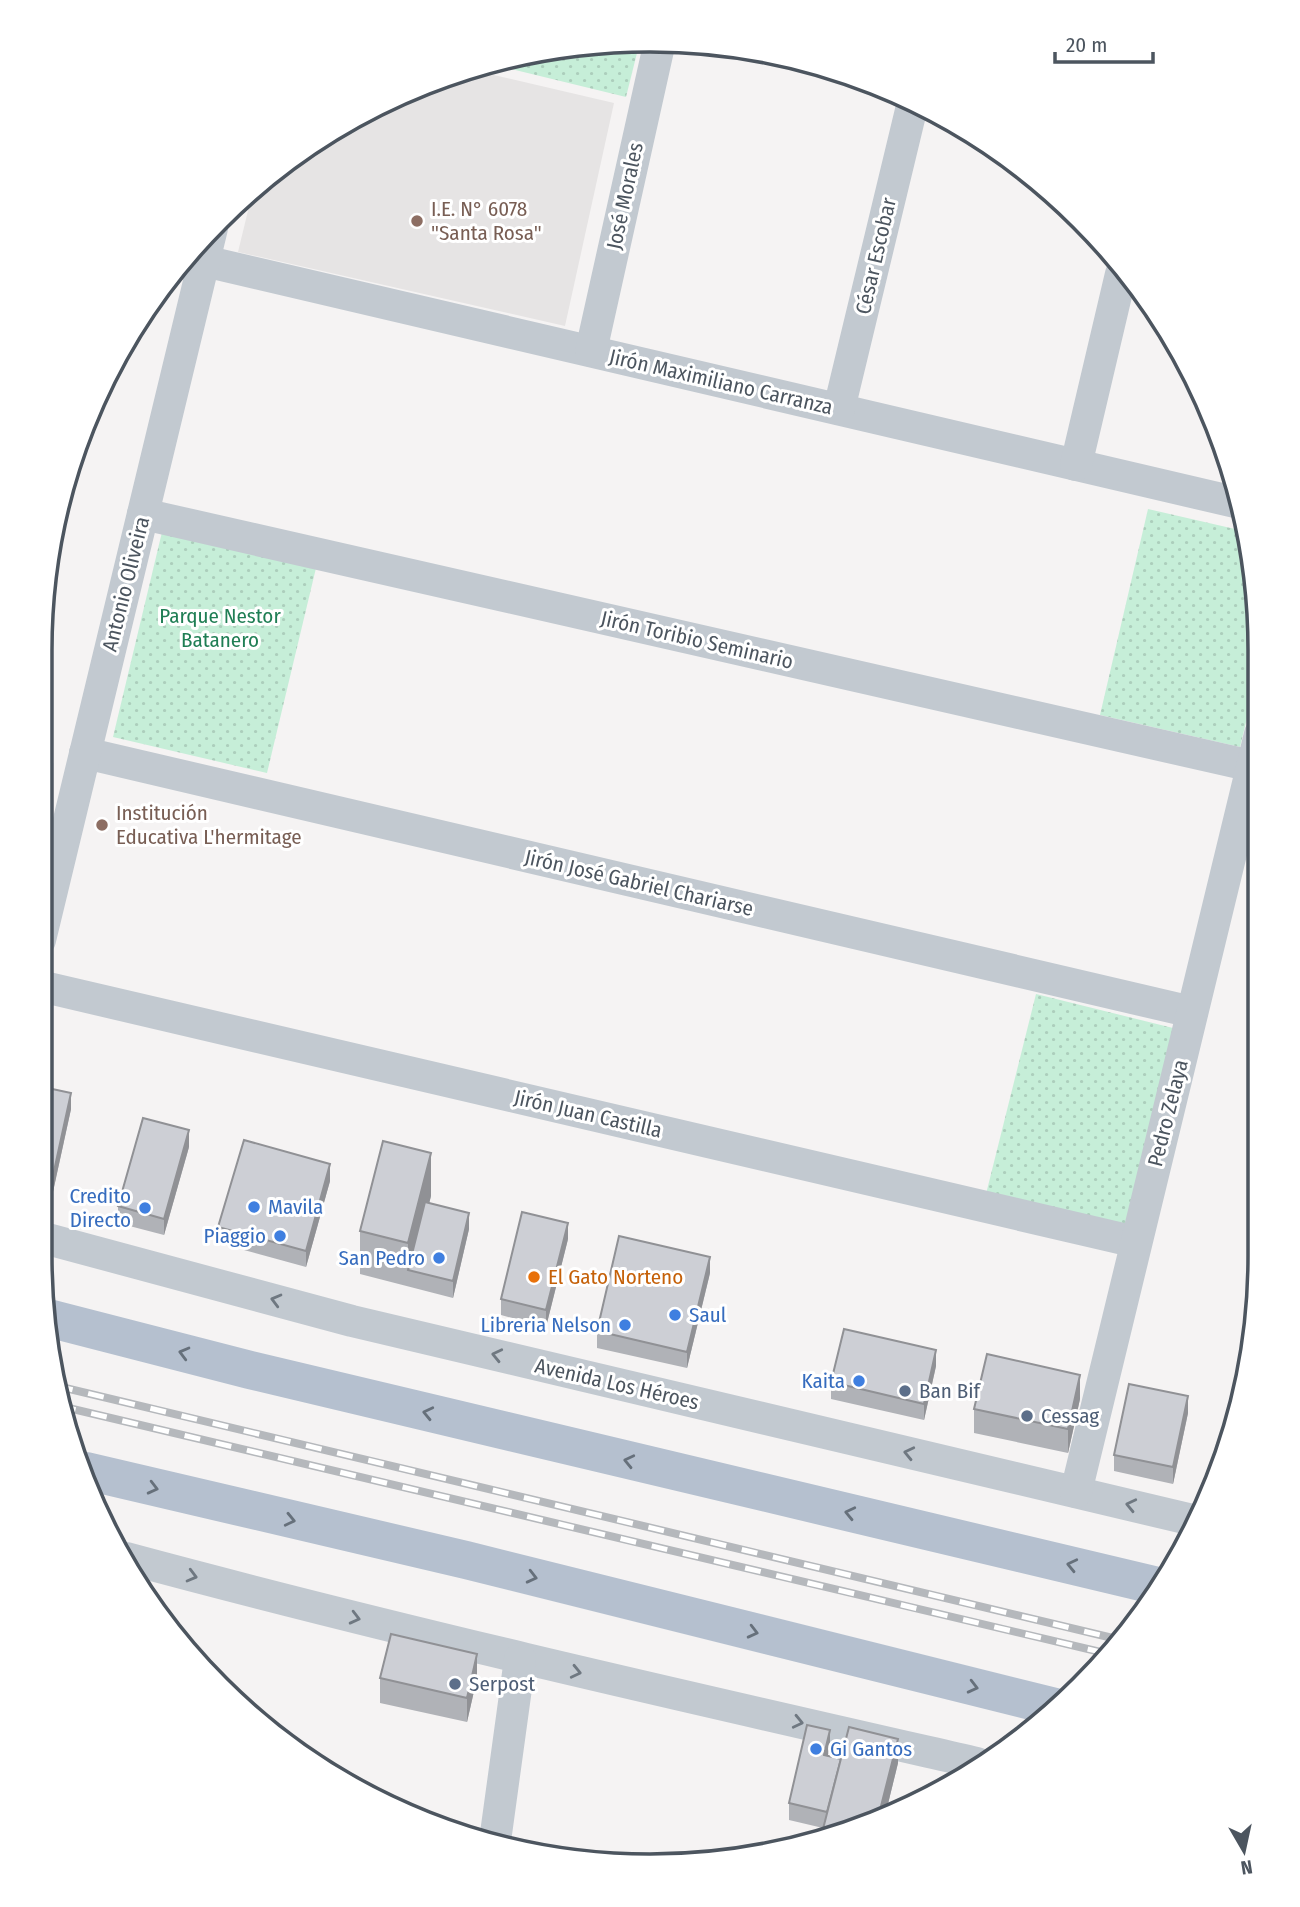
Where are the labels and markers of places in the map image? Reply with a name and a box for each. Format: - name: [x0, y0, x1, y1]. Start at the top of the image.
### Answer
- place label: I.E. N° 6078 "Santa Rosa": [431, 196, 542, 246]
- marker: I.E. N° 6078 "Santa Rosa": [409, 213, 425, 229]
- place label: Institución Educativa L'hermitage: [116, 800, 302, 850]
- marker: Institución Educativa L'hermitage: [94, 817, 110, 833]
- place label: Credito Directo: [69, 1183, 131, 1233]
- place label: Mavila: [268, 1194, 323, 1220]
- marker: Mavila: [246, 1199, 262, 1215]
- marker: Credito Directo: [137, 1200, 153, 1216]
- place label: Piaggio: [204, 1223, 266, 1249]
- marker: Piaggio: [272, 1228, 288, 1244]
- place label: San Pedro: [339, 1245, 425, 1271]
- marker: San Pedro: [431, 1250, 447, 1266]
- place label: El Gato Norteno: [548, 1264, 683, 1290]
- marker: El Gato Norteno: [526, 1269, 542, 1285]
- place label: Saul: [689, 1302, 727, 1328]
- marker: Saul: [667, 1307, 683, 1323]
- place label: Libreria Nelson: [481, 1312, 611, 1338]
- marker: Libreria Nelson: [617, 1317, 633, 1333]
- place label: Kaita: [801, 1368, 845, 1394]
- marker: Kaita: [851, 1373, 867, 1389]
- place label: Ban Bif: [919, 1378, 982, 1404]
- marker: Ban Bif: [897, 1383, 913, 1399]
- place label: Cessag: [1041, 1403, 1099, 1429]
- marker: Cessag: [1019, 1408, 1035, 1424]
- place label: Serpost: [469, 1671, 535, 1697]
- marker: Serpost: [447, 1676, 463, 1692]
- place label: Gi Gantos: [830, 1736, 912, 1762]
- marker: Gi Gantos: [808, 1741, 824, 1757]

